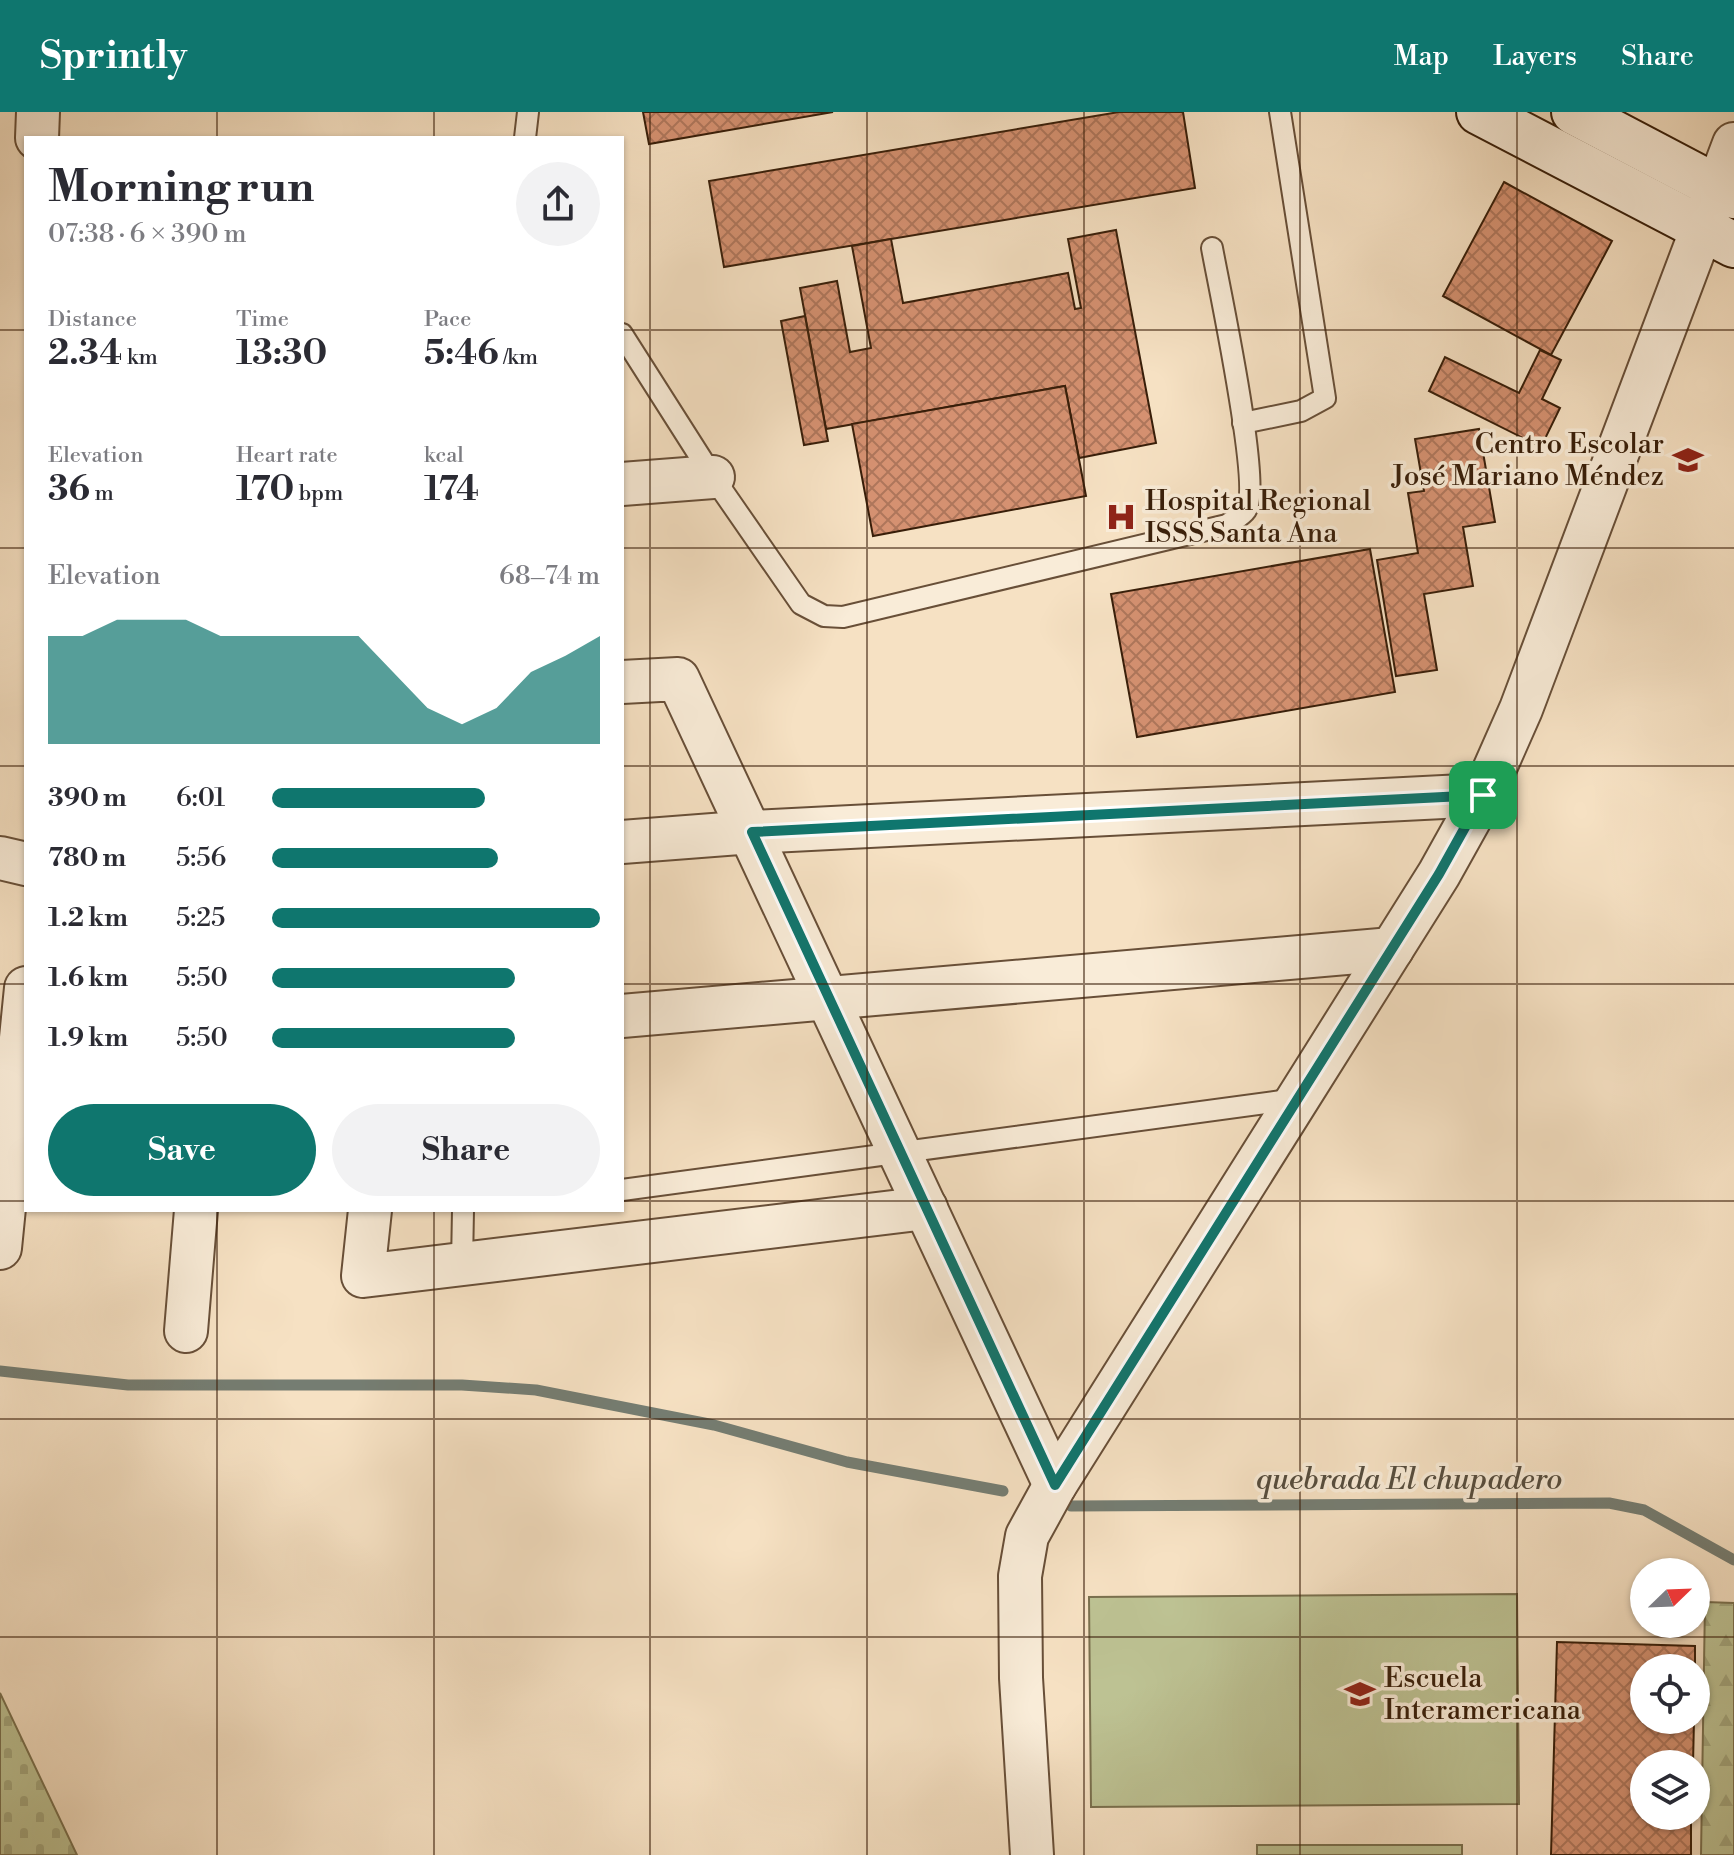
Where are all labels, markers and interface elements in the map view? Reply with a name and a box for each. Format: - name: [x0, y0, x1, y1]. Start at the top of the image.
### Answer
- text: Sprintly: [40, 33, 187, 80]
- text: Map: [1394, 39, 1449, 74]
- text: Layers: [1493, 39, 1577, 74]
- text: Share: [1621, 39, 1694, 74]
- text: Morning run: [48, 160, 314, 215]
- button: share: [516, 162, 600, 246]
- text: 07:38 · 6 × 390 m: [48, 218, 247, 250]
- text: Distance: [48, 306, 137, 333]
- text: Time: [236, 306, 289, 333]
- text: Pace: [424, 306, 471, 333]
- text: 2.34: [48, 333, 122, 375]
- text: 13:30: [236, 333, 327, 375]
- text: 5:46: [424, 333, 499, 375]
- text: km: [122, 344, 158, 371]
- text: /km: [499, 344, 538, 371]
- place label: Centro Escolar José Mariano Méndez: [1391, 427, 1664, 494]
- text: Elevation: [48, 442, 143, 469]
- text: Heart rate: [236, 442, 338, 469]
- text: kcal: [424, 442, 464, 469]
- school or university icon: Centro Escolar José Mariano Méndez: [1671, 443, 1705, 477]
- text: 36: [48, 469, 90, 511]
- text: 170: [236, 469, 294, 511]
- text: 174: [424, 469, 479, 511]
- text: m: [90, 480, 114, 507]
- text: bpm: [294, 480, 343, 507]
- place label: Hospital Regional ISSS Santa Ana: [1145, 484, 1371, 551]
- hospital icon: Hospital Regional ISSS Santa Ana: [1104, 500, 1138, 534]
- text: Elevation: [48, 560, 161, 592]
- text: 68–74 m: [499, 560, 600, 592]
- pin: [1449, 761, 1517, 829]
- icon: arrive: [1461, 773, 1505, 817]
- text: 390 m: [48, 782, 127, 814]
- text: 6:01: [176, 782, 225, 814]
- text: 780 m: [48, 842, 126, 874]
- text: 5:56: [176, 842, 226, 874]
- text: 1.2 km: [48, 902, 128, 934]
- text: 5:25: [176, 902, 225, 934]
- text: 1.6 km: [48, 962, 128, 994]
- text: 5:50: [176, 962, 228, 994]
- text: 1.9 km: [48, 1022, 128, 1054]
- text: 5:50: [176, 1022, 228, 1054]
- button: Save: [48, 1104, 316, 1196]
- button: Share: [332, 1104, 600, 1196]
- water label: quebrada El chupadero: [1256, 1461, 1562, 1499]
- north arrow: [1630, 1558, 1710, 1638]
- map controls: [1630, 1558, 1710, 1830]
- button: locate: [1630, 1654, 1710, 1734]
- place label: Escuela Interamericana: [1384, 1661, 1582, 1728]
- school or university icon: Escuela Interamericana: [1343, 1677, 1377, 1711]
- button: layers: [1630, 1750, 1710, 1830]

